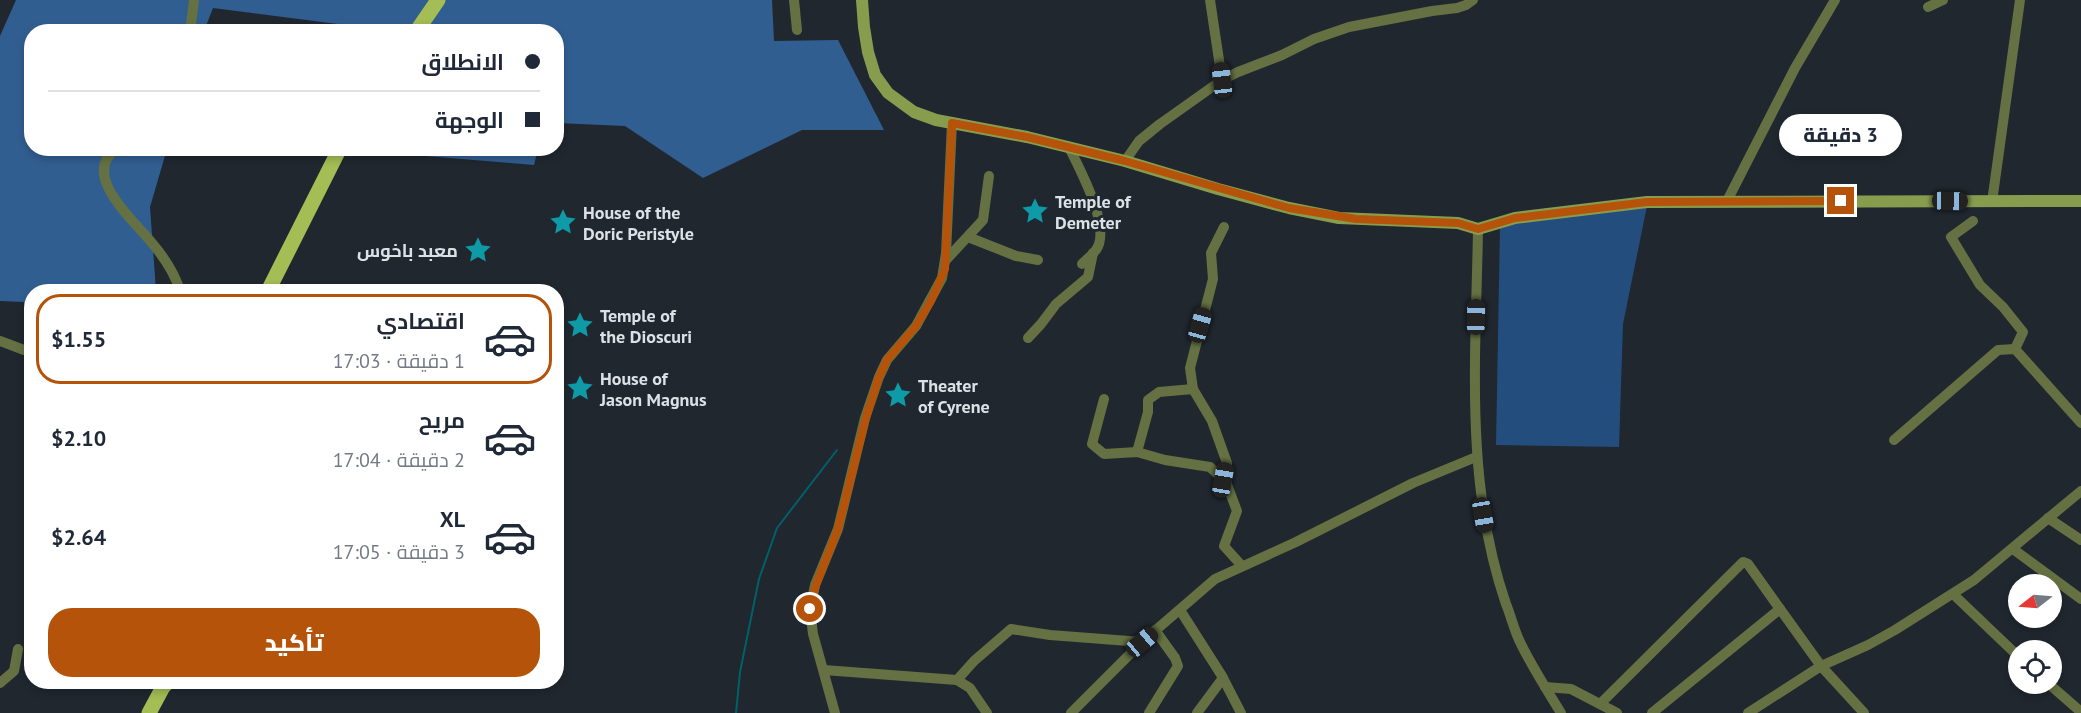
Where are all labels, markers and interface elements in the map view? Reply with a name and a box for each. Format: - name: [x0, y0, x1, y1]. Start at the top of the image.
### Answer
- text: الانطلاق: [421, 48, 504, 76]
- car: [1211, 61, 1233, 99]
- text: الوجهة: [435, 106, 504, 134]
- callout: 3 دقيقة: [1780, 114, 1902, 156]
- text: 3 دقيقة: [1803, 122, 1878, 148]
- route end: [1827, 187, 1854, 214]
- place label: Temple of Demeter: [1055, 190, 1132, 234]
- car: [1932, 192, 1968, 210]
- place icon: Temple of Demeter: [1020, 196, 1050, 226]
- place label: House of the Doric Peristyle: [583, 201, 694, 245]
- place icon: House of the Doric Peristyle: [548, 207, 578, 237]
- place icon: معبد باخوس: [463, 235, 493, 265]
- place label: معبد باخوس: [357, 239, 458, 262]
- car: [1467, 299, 1485, 335]
- place label: Temple of the Dioscuri: [600, 304, 692, 348]
- car: [1186, 305, 1214, 345]
- text: اقتصادي: [376, 307, 465, 335]
- place icon: Temple of the Dioscuri: [565, 310, 595, 340]
- icon: car: [483, 312, 537, 366]
- text: $1.55: [51, 325, 106, 353]
- text: 1 دقيقة · 17:03: [333, 348, 465, 374]
- place label: House of Jason Magnus: [599, 367, 707, 411]
- place icon: House of Jason Magnus: [565, 373, 595, 403]
- place label: Theater of Cyrene: [918, 374, 990, 418]
- place icon: Theater of Cyrene: [883, 380, 913, 410]
- text: مريح: [419, 406, 465, 434]
- icon: car: [483, 411, 537, 465]
- text: $2.10: [51, 424, 106, 452]
- text: 2 دقيقة · 17:04: [333, 447, 465, 473]
- car: [1211, 461, 1235, 499]
- car: [1471, 496, 1495, 534]
- text: XL: [440, 505, 465, 533]
- icon: car: [483, 510, 537, 564]
- text: $2.64: [51, 523, 106, 551]
- text: 3 دقيقة · 17:05: [333, 539, 465, 565]
- north arrow: [2008, 574, 2062, 628]
- map controls: [2008, 574, 2062, 694]
- route start: [796, 595, 823, 622]
- button: تأكيد: [48, 608, 540, 677]
- car: [1122, 624, 1162, 660]
- button: locate: [2008, 640, 2062, 694]

